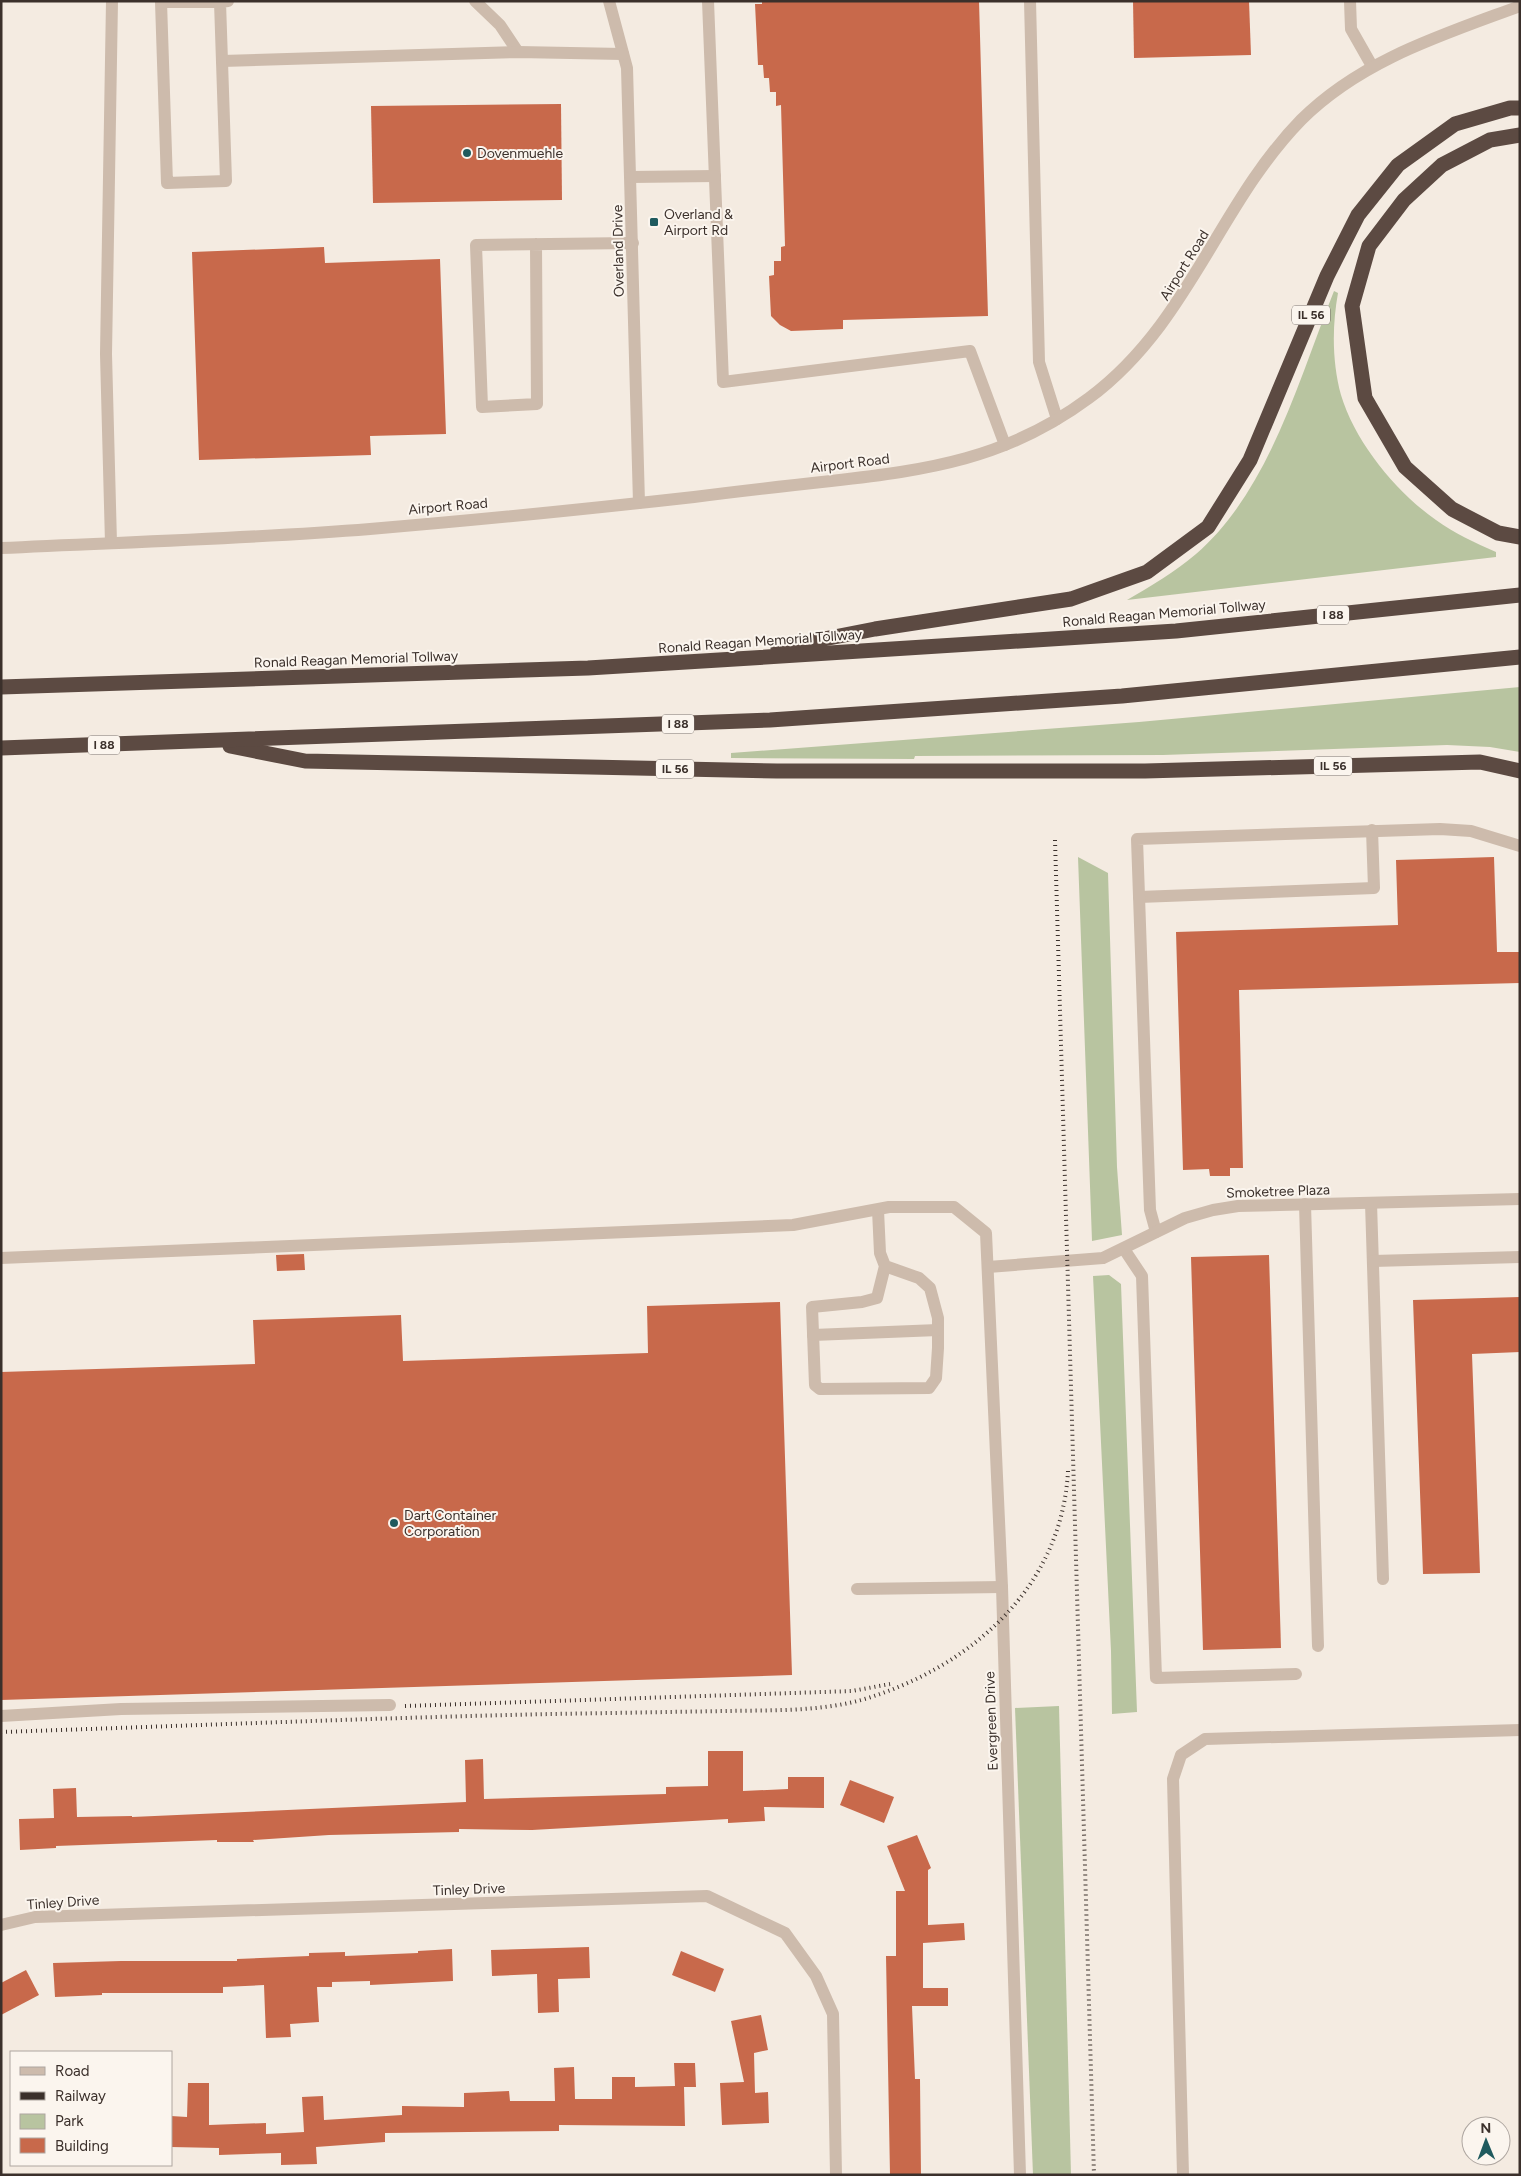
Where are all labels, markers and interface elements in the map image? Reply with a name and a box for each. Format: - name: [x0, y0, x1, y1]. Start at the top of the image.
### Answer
- place label: Dovenmuehle: [477, 145, 563, 162]
- marker: Dovenmuehle: [461, 147, 473, 159]
- street label: Overland Drive: [609, 204, 628, 297]
- place label: Overland & Airport Rd: [664, 206, 733, 239]
- marker: Overland & Airport Rd: [648, 216, 660, 228]
- street label: Airport Road: [1156, 227, 1213, 304]
- road number: IL 56: [1292, 306, 1330, 324]
- street label: Airport Road: [810, 450, 891, 477]
- street label: Airport Road: [408, 495, 488, 518]
- street label: Ronald Reagan Memorial Tollway: [1062, 596, 1267, 631]
- road number: I 88: [1317, 606, 1349, 624]
- street label: Ronald Reagan Memorial Tollway: [658, 626, 863, 657]
- street label: Ronald Reagan Memorial Tollway: [254, 647, 459, 672]
- road number: I 88: [662, 714, 694, 734]
- road number: I 88: [88, 736, 120, 754]
- road number: IL 56: [1314, 756, 1352, 776]
- road number: IL 56: [656, 760, 694, 779]
- street label: Smoketree Plaza: [1226, 1181, 1330, 1202]
- place label: Dart Container Corporation: [404, 1507, 496, 1540]
- marker: Dart Container Corporation: [388, 1517, 400, 1529]
- street label: Evergreen Drive: [981, 1671, 1002, 1771]
- street label: Tinley Drive: [432, 1880, 506, 1899]
- street label: Tinley Drive: [26, 1891, 100, 1914]
- legend: [10, 2051, 172, 2166]
- text: Road: [55, 2062, 90, 2080]
- text: Railway: [55, 2087, 106, 2105]
- text: Park: [55, 2112, 84, 2130]
- north arrow: [1461, 2116, 1511, 2166]
- text: N: [1480, 2120, 1491, 2137]
- text: Building: [55, 2137, 109, 2155]

